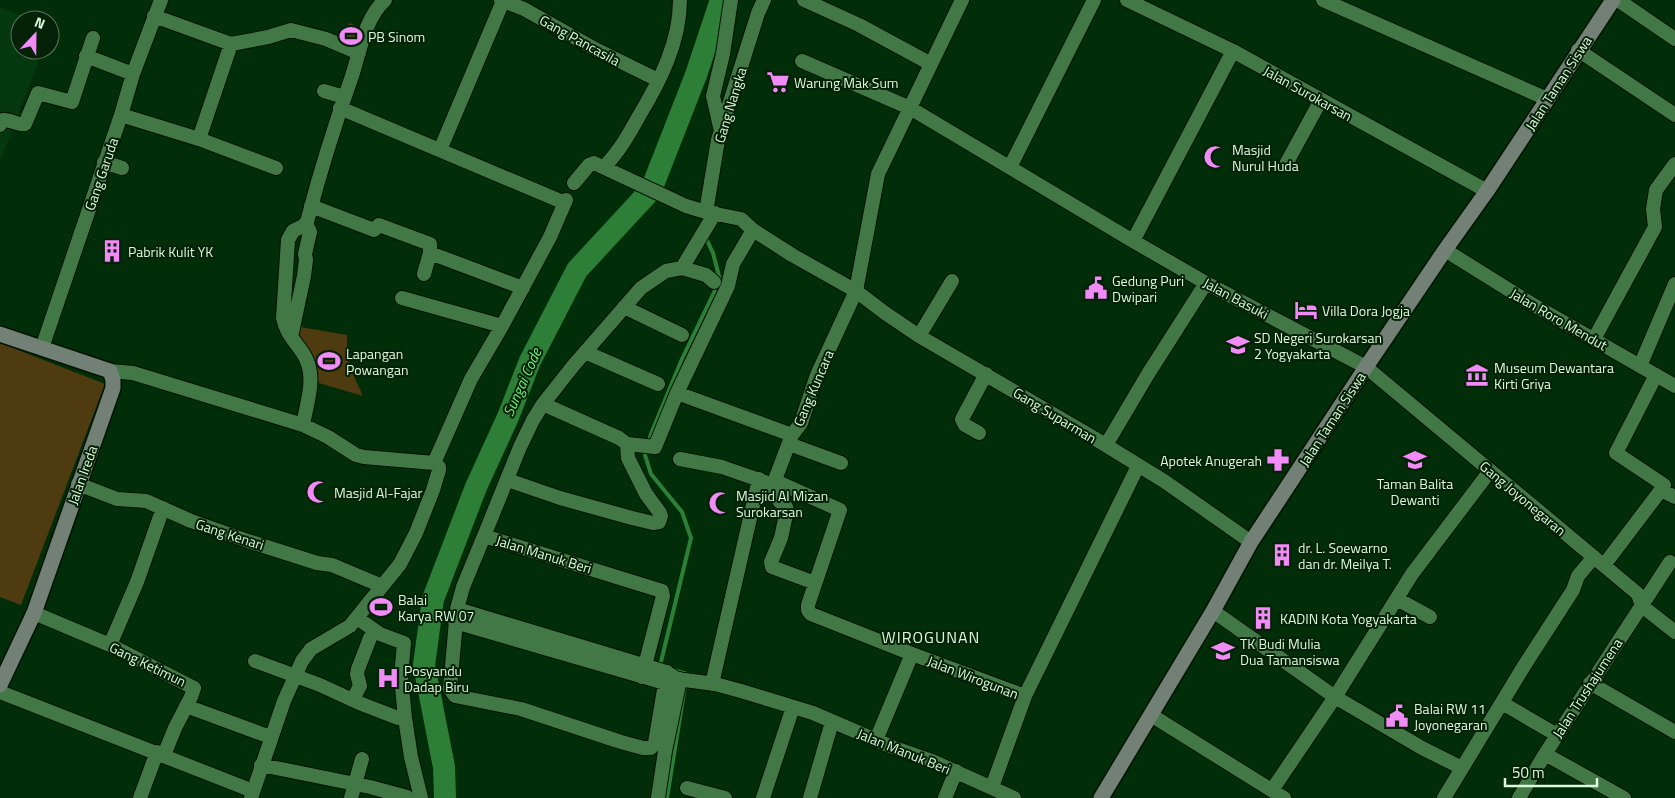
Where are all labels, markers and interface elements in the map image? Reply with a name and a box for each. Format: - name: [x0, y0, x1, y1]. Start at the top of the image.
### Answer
- street label: Gang Pancasila: [536, 9, 624, 71]
- north arrow: [10, 10, 60, 60]
- text: N: [32, 11, 48, 34]
- sports icon: PB Sinom: [338, 23, 364, 49]
- place label: PB Sinom: [368, 26, 425, 47]
- street label: Jalan Taman Siswa: [1519, 32, 1597, 134]
- street label: Jalan Surokarsan: [1260, 60, 1356, 126]
- street label: Gang Nangka: [709, 64, 751, 146]
- supermarket icon: Warung Mak Sum: [765, 69, 791, 95]
- place label: Warung Mak Sum: [794, 72, 899, 93]
- street label: Gang Garuda: [79, 135, 123, 213]
- place label: Masjid Nurul Huda: [1232, 139, 1299, 176]
- mosque icon: Masjid Nurul Huda: [1202, 144, 1228, 170]
- building icon: Pabrik Kulit YK: [99, 238, 125, 264]
- place label: Pabrik Kulit YK: [128, 241, 213, 262]
- place label: Gedung Puri Dwipari: [1112, 270, 1184, 307]
- street label: Jalan Basuki: [1200, 272, 1272, 324]
- public building icon: Gedung Puri Dwipari: [1083, 275, 1109, 301]
- street label: Jalan Roro Mendut: [1507, 283, 1612, 355]
- hotel icon: Villa Dora Jogja: [1293, 297, 1319, 323]
- place label: Villa Dora Jogja: [1322, 300, 1410, 321]
- place label: SD Negeri Surokarsan 2 Yogyakarta: [1254, 327, 1382, 364]
- school or university icon: SD Negeri Surokarsan 2 Yogyakarta: [1225, 332, 1251, 358]
- place label: Lapangan Powangan: [346, 343, 408, 380]
- water label: Sungai Code: [497, 343, 548, 420]
- street label: Gang Kuncara: [787, 347, 839, 429]
- sports icon: Lapangan Powangan: [316, 348, 342, 374]
- place label: Museum Dewantara Kirti Griya: [1494, 357, 1614, 394]
- museum icon: Museum Dewantara Kirti Griya: [1464, 362, 1490, 388]
- street label: Jalan Taman Siswa: [1293, 368, 1371, 470]
- street label: Gang Suparman: [1009, 382, 1101, 448]
- street label: Jalan Ireda: [62, 442, 102, 508]
- pharmacy icon: Apotek Anugerah: [1265, 447, 1291, 473]
- school or university icon: Taman Balita Dewanti: [1402, 447, 1428, 473]
- place label: Apotek Anugerah: [1160, 450, 1262, 471]
- street label: Gang Joyonegaran: [1475, 456, 1571, 540]
- place label: Taman Balita Dewanti: [1377, 473, 1453, 510]
- mosque icon: Masjid Al-Fajar: [305, 479, 331, 505]
- place label: Masjid Al-Fajar: [334, 482, 423, 503]
- place label: Masjid Al Mizan Surokarsan: [736, 485, 828, 522]
- mosque icon: Masjid Al Mizan Surokarsan: [707, 490, 733, 516]
- street label: Gang Kenari: [193, 513, 267, 555]
- street label: Jalan Manuk Beri: [494, 529, 594, 579]
- place label: dr. L. Soewarno dan dr. Meilya T.: [1298, 537, 1392, 574]
- building icon: dr. L. Soewarno dan dr. Meilya T.: [1269, 542, 1295, 568]
- place label: Balai Karya RW 07: [398, 589, 474, 626]
- sports icon: Balai Karya RW 07: [368, 594, 394, 620]
- building icon: KADIN Kota Yogyakarta: [1250, 605, 1276, 631]
- place label: KADIN Kota Yogyakarta: [1280, 608, 1417, 629]
- district label: WIROGUNAN: [882, 625, 980, 649]
- place label: TK Budi Mulia Dua Tamansiswa: [1240, 633, 1340, 670]
- street label: Jalan Trushajumena: [1547, 634, 1627, 742]
- street label: Gang Ketimun: [106, 636, 190, 692]
- school or university icon: TK Budi Mulia Dua Tamansiswa: [1210, 638, 1236, 664]
- street label: Jalan Wirogunan: [924, 650, 1022, 704]
- place label: Posyandu Dadap Biru: [404, 660, 469, 697]
- hospital icon: Posyandu Dadap Biru: [375, 665, 401, 691]
- place label: Balai RW 11 Joyonegaran: [1414, 698, 1487, 735]
- public building icon: Balai RW 11 Joyonegaran: [1384, 703, 1410, 729]
- street label: Jalan Manuk Beri: [854, 723, 954, 779]
- scale bar: [1505, 756, 1598, 788]
- text: 50 m: [1512, 761, 1545, 784]

